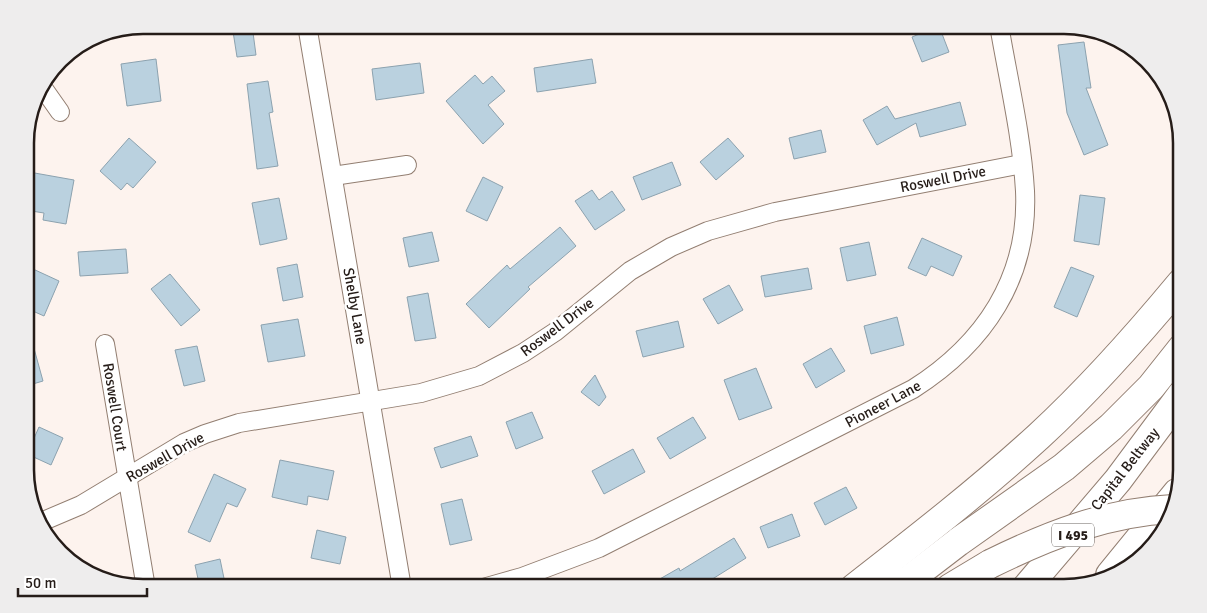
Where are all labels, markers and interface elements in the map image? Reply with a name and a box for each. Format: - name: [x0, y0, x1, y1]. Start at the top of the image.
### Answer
- street label: Roswell Drive: [899, 162, 987, 196]
- street label: Shelby Lane: [339, 266, 371, 346]
- street label: Roswell Drive: [517, 294, 597, 360]
- street label: Roswell Court: [99, 361, 131, 453]
- street label: Pioneer Lane: [842, 376, 924, 432]
- street label: Capital Beltway: [1087, 424, 1163, 514]
- street label: Roswell Drive: [123, 428, 207, 486]
- road number: I 495: [1052, 524, 1094, 546]
- scale bar: [18, 566, 146, 598]
- text: 50 m: [25, 574, 56, 592]

